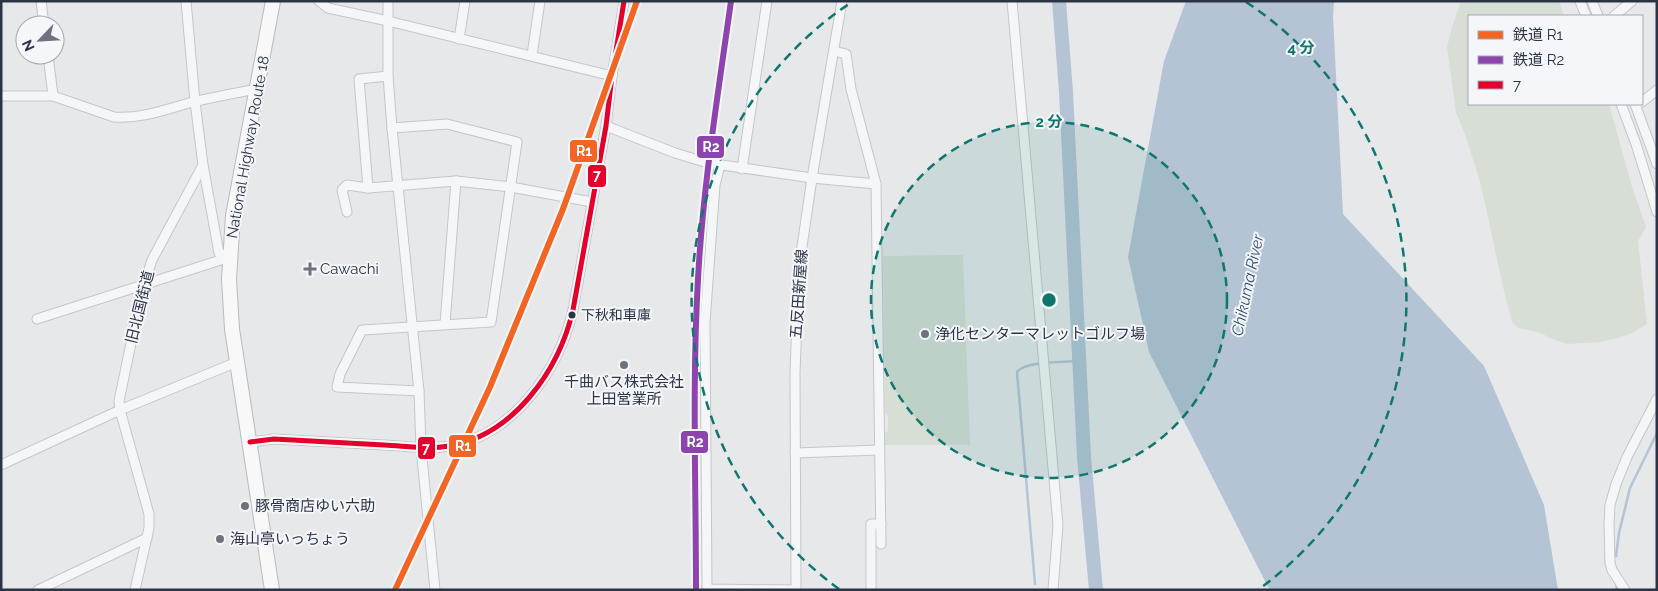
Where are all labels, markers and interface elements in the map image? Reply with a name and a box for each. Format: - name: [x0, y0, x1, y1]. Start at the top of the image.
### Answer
- north arrow: [15, 15, 65, 65]
- legend: [1468, 15, 1643, 105]
- text: 鉄道 R1: [1513, 26, 1564, 44]
- text: N: [19, 37, 38, 54]
- text: 4 分: [1287, 39, 1315, 57]
- text: 鉄道 R2: [1513, 51, 1565, 69]
- street label: National Highway Route 18: [223, 54, 273, 240]
- text: 7: [1513, 76, 1521, 94]
- text: 2 分: [1035, 113, 1063, 131]
- line badge: R2: [696, 135, 725, 159]
- line badge: R1: [569, 139, 598, 163]
- text: R2: [702, 139, 720, 155]
- text: R1: [576, 143, 592, 159]
- line badge: 7: [587, 164, 607, 188]
- text: 7: [593, 167, 601, 183]
- water label: Chikuma River: [1227, 232, 1268, 338]
- street label: 五反田新屋線: [787, 248, 811, 340]
- place label: Cawachi: [320, 260, 379, 278]
- marker: Cawachi: [304, 263, 316, 275]
- street label: 旧北国街道: [122, 268, 158, 346]
- centre of rings: [1040, 291, 1058, 309]
- place label: 下秋和車庫: [581, 307, 651, 323]
- marker: 下秋和車庫: [567, 310, 577, 320]
- place label: 浄化センターマレットゴルフ場: [935, 325, 1145, 343]
- marker: 浄化センターマレットゴルフ場: [919, 328, 931, 340]
- marker: 千曲バス株式会社 上田営業所: [618, 359, 630, 371]
- place label: 千曲バス株式会社 上田営業所: [564, 373, 684, 408]
- line badge: R2: [680, 430, 709, 454]
- line badge: R1: [448, 434, 477, 458]
- text: R2: [686, 434, 704, 450]
- line badge: 7: [417, 436, 436, 460]
- text: R1: [455, 438, 471, 454]
- text: 7: [422, 440, 430, 456]
- place label: 豚骨商店ゆい六助: [255, 497, 375, 515]
- marker: 豚骨商店ゆい六助: [239, 500, 251, 512]
- place label: 海山亭いっちょう: [230, 530, 350, 548]
- marker: 海山亭いっちょう: [214, 533, 226, 545]

